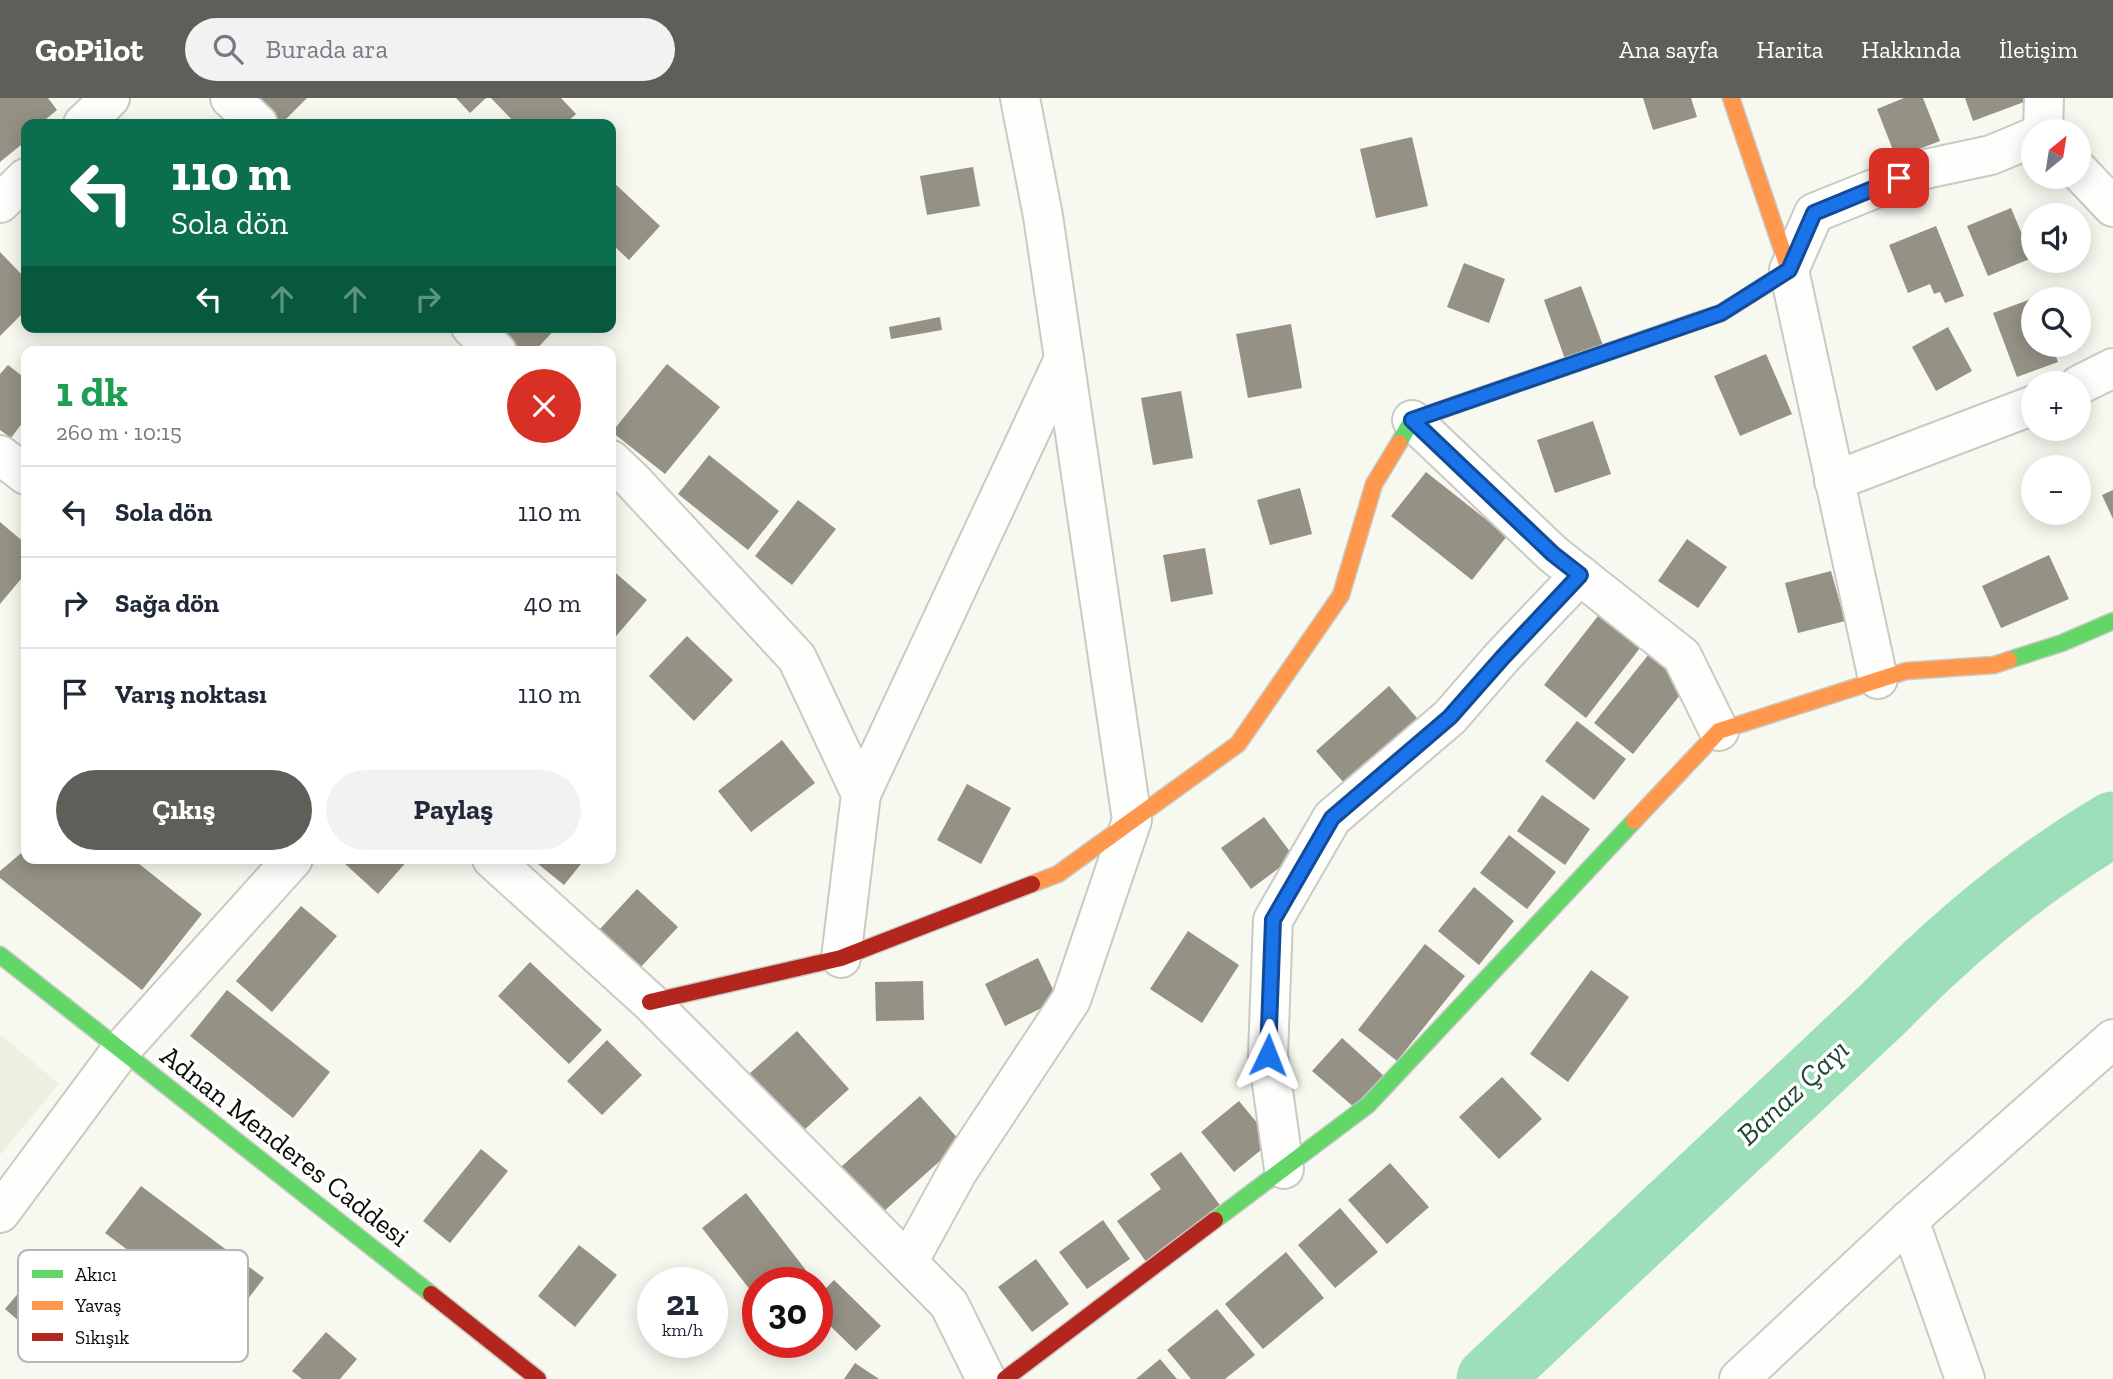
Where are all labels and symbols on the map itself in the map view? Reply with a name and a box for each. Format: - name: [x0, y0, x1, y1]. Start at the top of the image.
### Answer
- north arrow: [2021, 119, 2091, 189]
- pin: [1869, 148, 1929, 208]
- position arrow: [1231, 1018, 1305, 1092]
- water label: Banaz Çayı: [1730, 1031, 1856, 1153]
- street label: Adnan Menderes Caddesi: [154, 1039, 416, 1253]
- legend: [18, 1250, 248, 1362]
- text: Akıcı: [75, 1263, 117, 1286]
- speed limit sign: 30: [742, 1267, 833, 1358]
- text: Yavaş: [74, 1294, 121, 1317]
- text: Sıkışık: [75, 1326, 129, 1349]

